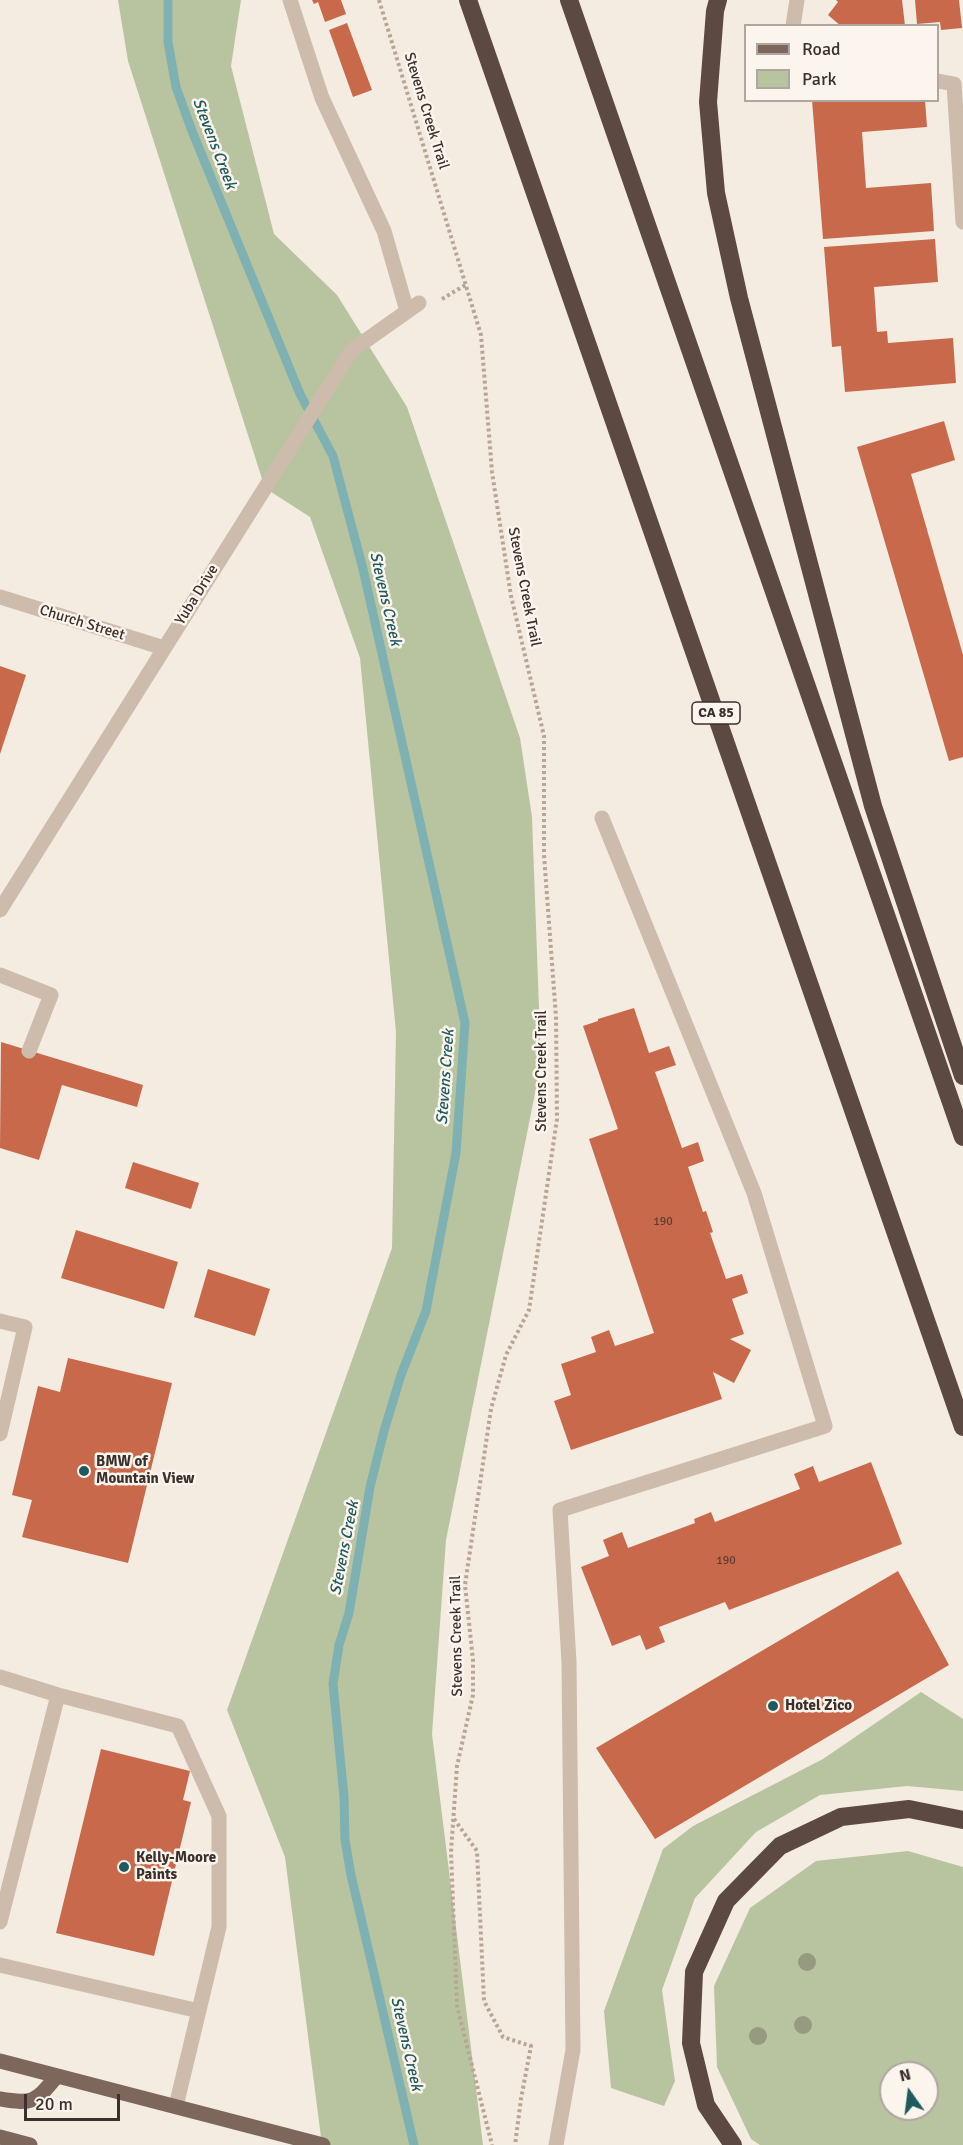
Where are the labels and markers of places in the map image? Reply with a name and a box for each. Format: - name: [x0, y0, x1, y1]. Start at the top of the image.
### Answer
- place label: BMW of Mountain View: [96, 1453, 194, 1488]
- marker: BMW of Mountain View: [77, 1464, 91, 1478]
- place label: Hotel Zico: [785, 1697, 852, 1715]
- marker: Hotel Zico: [766, 1699, 780, 1713]
- place label: Kelly-Moore Paints: [136, 1849, 216, 1884]
- marker: Kelly-Moore Paints: [117, 1860, 131, 1874]

